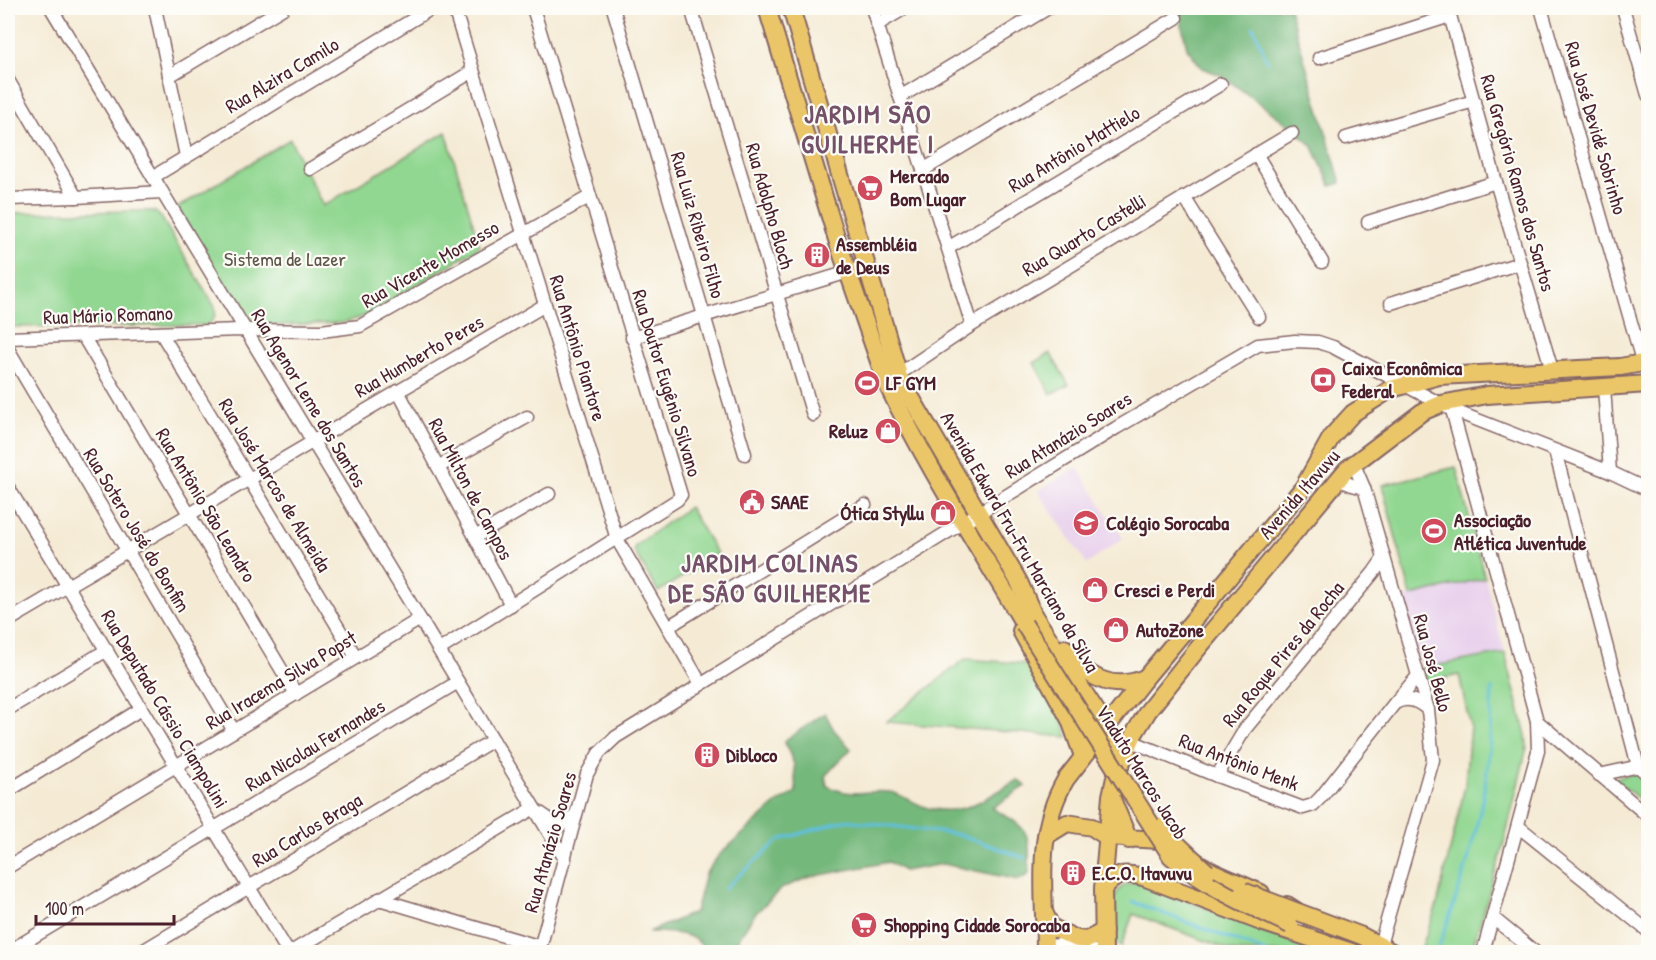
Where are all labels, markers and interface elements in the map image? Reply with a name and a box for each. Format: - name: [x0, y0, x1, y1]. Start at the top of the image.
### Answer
- street label: Rua Alzira Camilo: [220, 30, 344, 119]
- street label: Rua José Devidé Sobrinho: [1559, 38, 1634, 217]
- street label: Rua Gregório Ramos dos Santos: [1475, 71, 1562, 295]
- district label: JARDIM SÃO GUILHERME I: [801, 96, 935, 161]
- street label: Rua Antônio Mattielo: [1003, 99, 1144, 198]
- street label: Rua Adolpho Bloch: [740, 140, 801, 272]
- street label: Rua Luiz Ribeiro Filho: [665, 149, 732, 301]
- place label: Mercado Bom Lugar: [890, 162, 967, 213]
- supermarket icon: Mercado Bom Lugar: [855, 173, 885, 203]
- street label: Rua Quarto Castelli: [1017, 187, 1151, 282]
- street label: Rua Vicente Momesso: [356, 213, 503, 314]
- place label: Assembléia de Deus: [836, 230, 917, 280]
- building icon: Assembléia de Deus: [802, 240, 832, 270]
- park label: Sistema de Lazer: [224, 245, 346, 272]
- street label: Rua Antônio Piantore: [543, 272, 613, 424]
- street label: Rua Doutor Eugênio Silvano: [626, 286, 709, 480]
- street label: Rua Mário Romano: [43, 299, 173, 330]
- street label: Rua Agenor Leme dos Santos: [245, 303, 374, 492]
- street label: Rua Humberto Peres: [349, 308, 488, 403]
- place label: Caixa Econômica Federal: [1341, 354, 1462, 404]
- bank icon: Caixa Econômica Federal: [1308, 365, 1338, 395]
- sports icon: LF GYM: [852, 368, 882, 398]
- place label: LF GYM: [886, 369, 936, 396]
- street label: Rua Atanázio Soares: [999, 385, 1137, 484]
- street label: Rua José Marcos de Almeida: [213, 393, 338, 577]
- street label: Avenida Edward Fru-Fru Marciano da Silva: [935, 407, 1106, 677]
- street label: Rua Milton de Campos: [423, 413, 520, 565]
- shop icon: Reluz: [873, 416, 903, 446]
- place label: Reluz: [829, 417, 868, 444]
- street label: Rua Antônio São Leandro: [150, 423, 263, 587]
- street label: Rua Sotero José do Bonfim: [78, 443, 197, 617]
- street label: Avenida Itavuvu: [1252, 443, 1345, 544]
- public building icon: SAAE: [737, 487, 767, 517]
- place label: SAAE: [771, 488, 809, 515]
- shop icon: Ótica Styllu: [928, 498, 958, 528]
- place label: Ótica Styllu: [840, 499, 925, 527]
- place label: Associação Atlética Juventude: [1454, 506, 1587, 556]
- school or university icon: Colégio Sorocaba: [1071, 508, 1101, 538]
- place label: Colégio Sorocaba: [1106, 509, 1229, 537]
- sports icon: Associação Atlética Juventude: [1419, 516, 1449, 546]
- district label: JARDIM COLINAS DE SÃO GUILHERME: [668, 545, 872, 610]
- shop icon: Cresci e Perdi: [1080, 575, 1110, 605]
- street label: Rua Roque Pires da Rocha: [1216, 575, 1350, 732]
- place label: Cresci e Perdi: [1114, 576, 1215, 603]
- street label: Rua Deputado Cássio Ciampolini: [95, 605, 235, 813]
- street label: Rua José Bello: [1407, 611, 1459, 715]
- shop icon: AutoZone: [1101, 615, 1131, 645]
- place label: AutoZone: [1136, 616, 1204, 643]
- street label: Rua Iracema Silva Popst: [200, 623, 362, 735]
- street label: Rua Nicolau Fernandes: [240, 692, 390, 797]
- street label: Viaduto Marcos Jacob: [1090, 699, 1195, 844]
- street label: Rua Antônio Menk: [1175, 726, 1303, 797]
- building icon: Dibloco: [692, 740, 722, 770]
- place label: Dibloco: [726, 741, 777, 768]
- street label: Rua Atanázio Soares: [517, 768, 583, 915]
- street label: Rua Carlos Braga: [247, 786, 367, 873]
- building icon: E.C.O. Itavuvu: [1058, 858, 1088, 888]
- place label: E.C.O. Itavuvu: [1092, 859, 1193, 886]
- scale bar: [36, 888, 174, 926]
- text: 100 m: [45, 896, 84, 921]
- supermarket icon: Shopping Cidade Sorocaba: [849, 910, 879, 940]
- place label: Shopping Cidade Sorocaba: [884, 911, 1070, 939]

